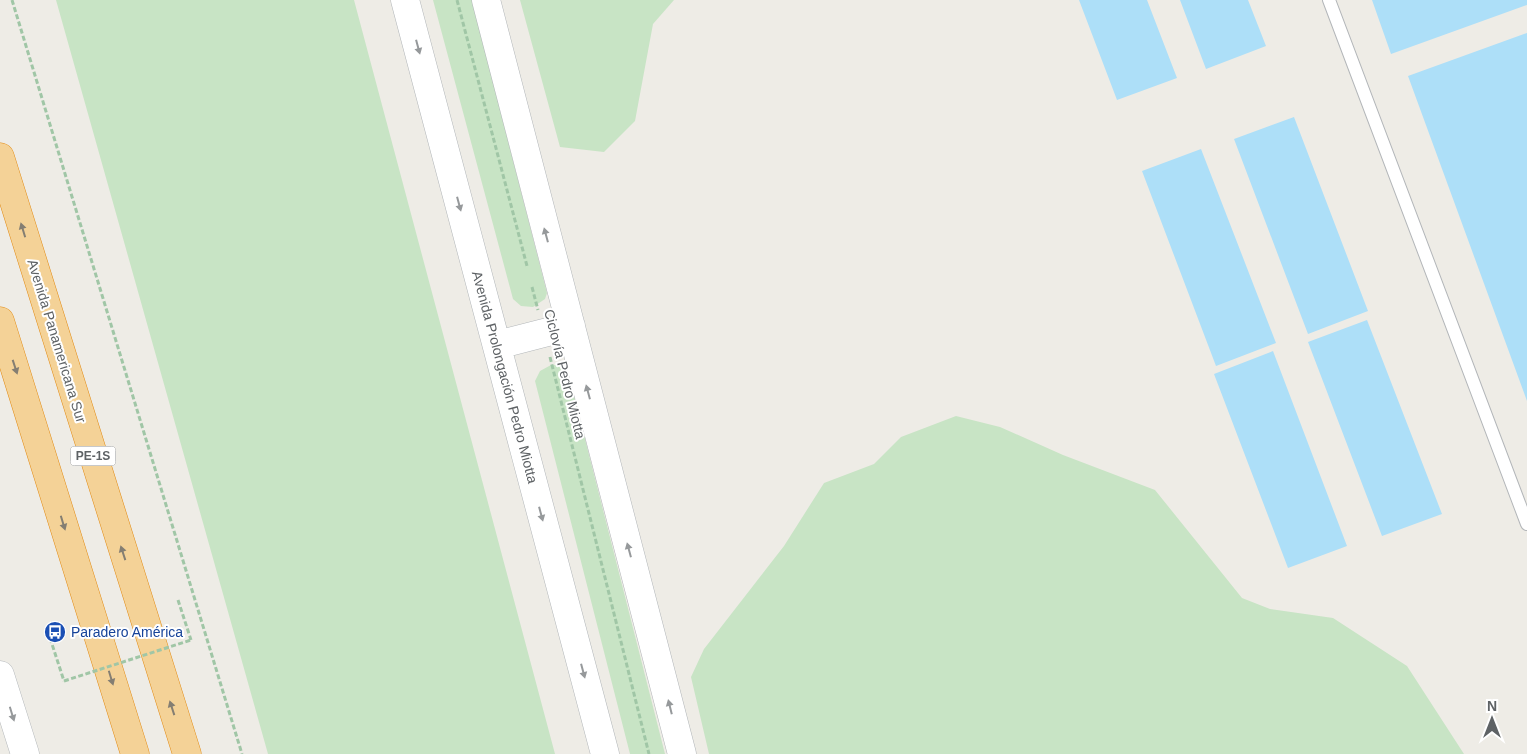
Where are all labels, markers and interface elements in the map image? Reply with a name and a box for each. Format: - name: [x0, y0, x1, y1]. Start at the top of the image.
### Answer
- one-way arrow: [414, 40, 422, 55]
- one-way arrow: [456, 197, 464, 212]
- one-way arrow: [18, 223, 26, 238]
- one-way arrow: [542, 228, 550, 243]
- street label: Avenida Panamericana Sur: [24, 257, 90, 425]
- street label: Avenida Prolongación Pedro Miotta: [469, 269, 541, 485]
- street label: Ciclovía Pedro Miotta: [541, 308, 589, 441]
- one-way arrow: [11, 360, 19, 375]
- one-way arrow: [584, 385, 592, 400]
- road number: PE-1S: [70, 446, 116, 466]
- one-way arrow: [538, 506, 546, 521]
- one-way arrow: [59, 515, 67, 530]
- one-way arrow: [625, 542, 633, 557]
- one-way arrow: [119, 545, 127, 560]
- bus stop icon: Paradero América: [43, 620, 67, 644]
- place label: Paradero América: [71, 624, 183, 640]
- one-way arrow: [579, 663, 587, 678]
- one-way arrow: [108, 670, 115, 685]
- north arrow: [1467, 694, 1517, 744]
- text: N: [1487, 698, 1497, 714]
- one-way arrow: [666, 699, 674, 714]
- one-way arrow: [168, 700, 176, 715]
- one-way arrow: [9, 707, 17, 722]

